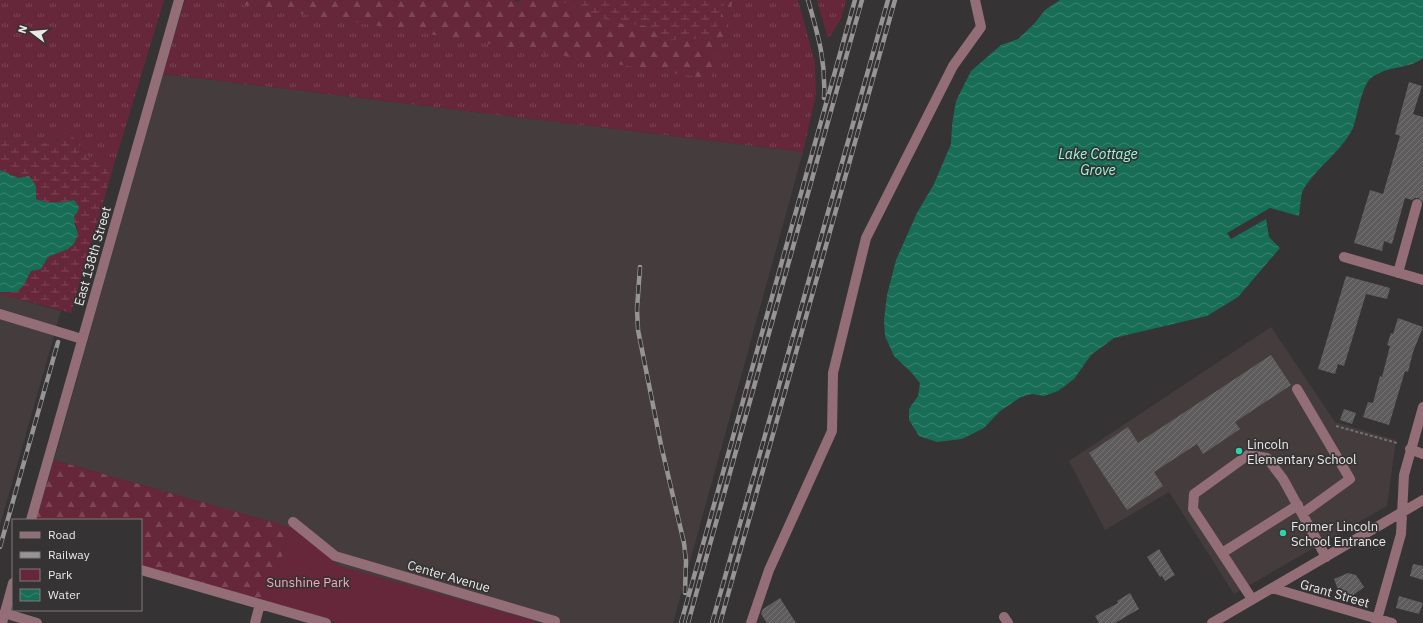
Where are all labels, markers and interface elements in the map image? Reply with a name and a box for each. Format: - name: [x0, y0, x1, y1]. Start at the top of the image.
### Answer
- north arrow: [12, 12, 52, 52]
- text: N: [15, 23, 30, 35]
- water label: Lake Cottage Grove: [1058, 145, 1138, 179]
- street label: East 138th Street: [70, 205, 115, 308]
- place label: Lincoln Elementary School: [1247, 436, 1357, 468]
- marker: Lincoln Elementary School: [1234, 446, 1244, 456]
- place label: Former Lincoln School Entrance: [1291, 518, 1386, 550]
- legend: [12, 519, 142, 611]
- text: Road: [48, 527, 76, 542]
- marker: Former Lincoln School Entrance: [1278, 528, 1288, 538]
- text: Railway: [48, 547, 90, 562]
- street label: Center Avenue: [405, 557, 492, 596]
- text: Park: [48, 567, 73, 582]
- park label: Sunshine Park: [266, 574, 350, 591]
- street label: Grant Street: [1298, 575, 1372, 611]
- text: Water: [48, 587, 81, 602]

